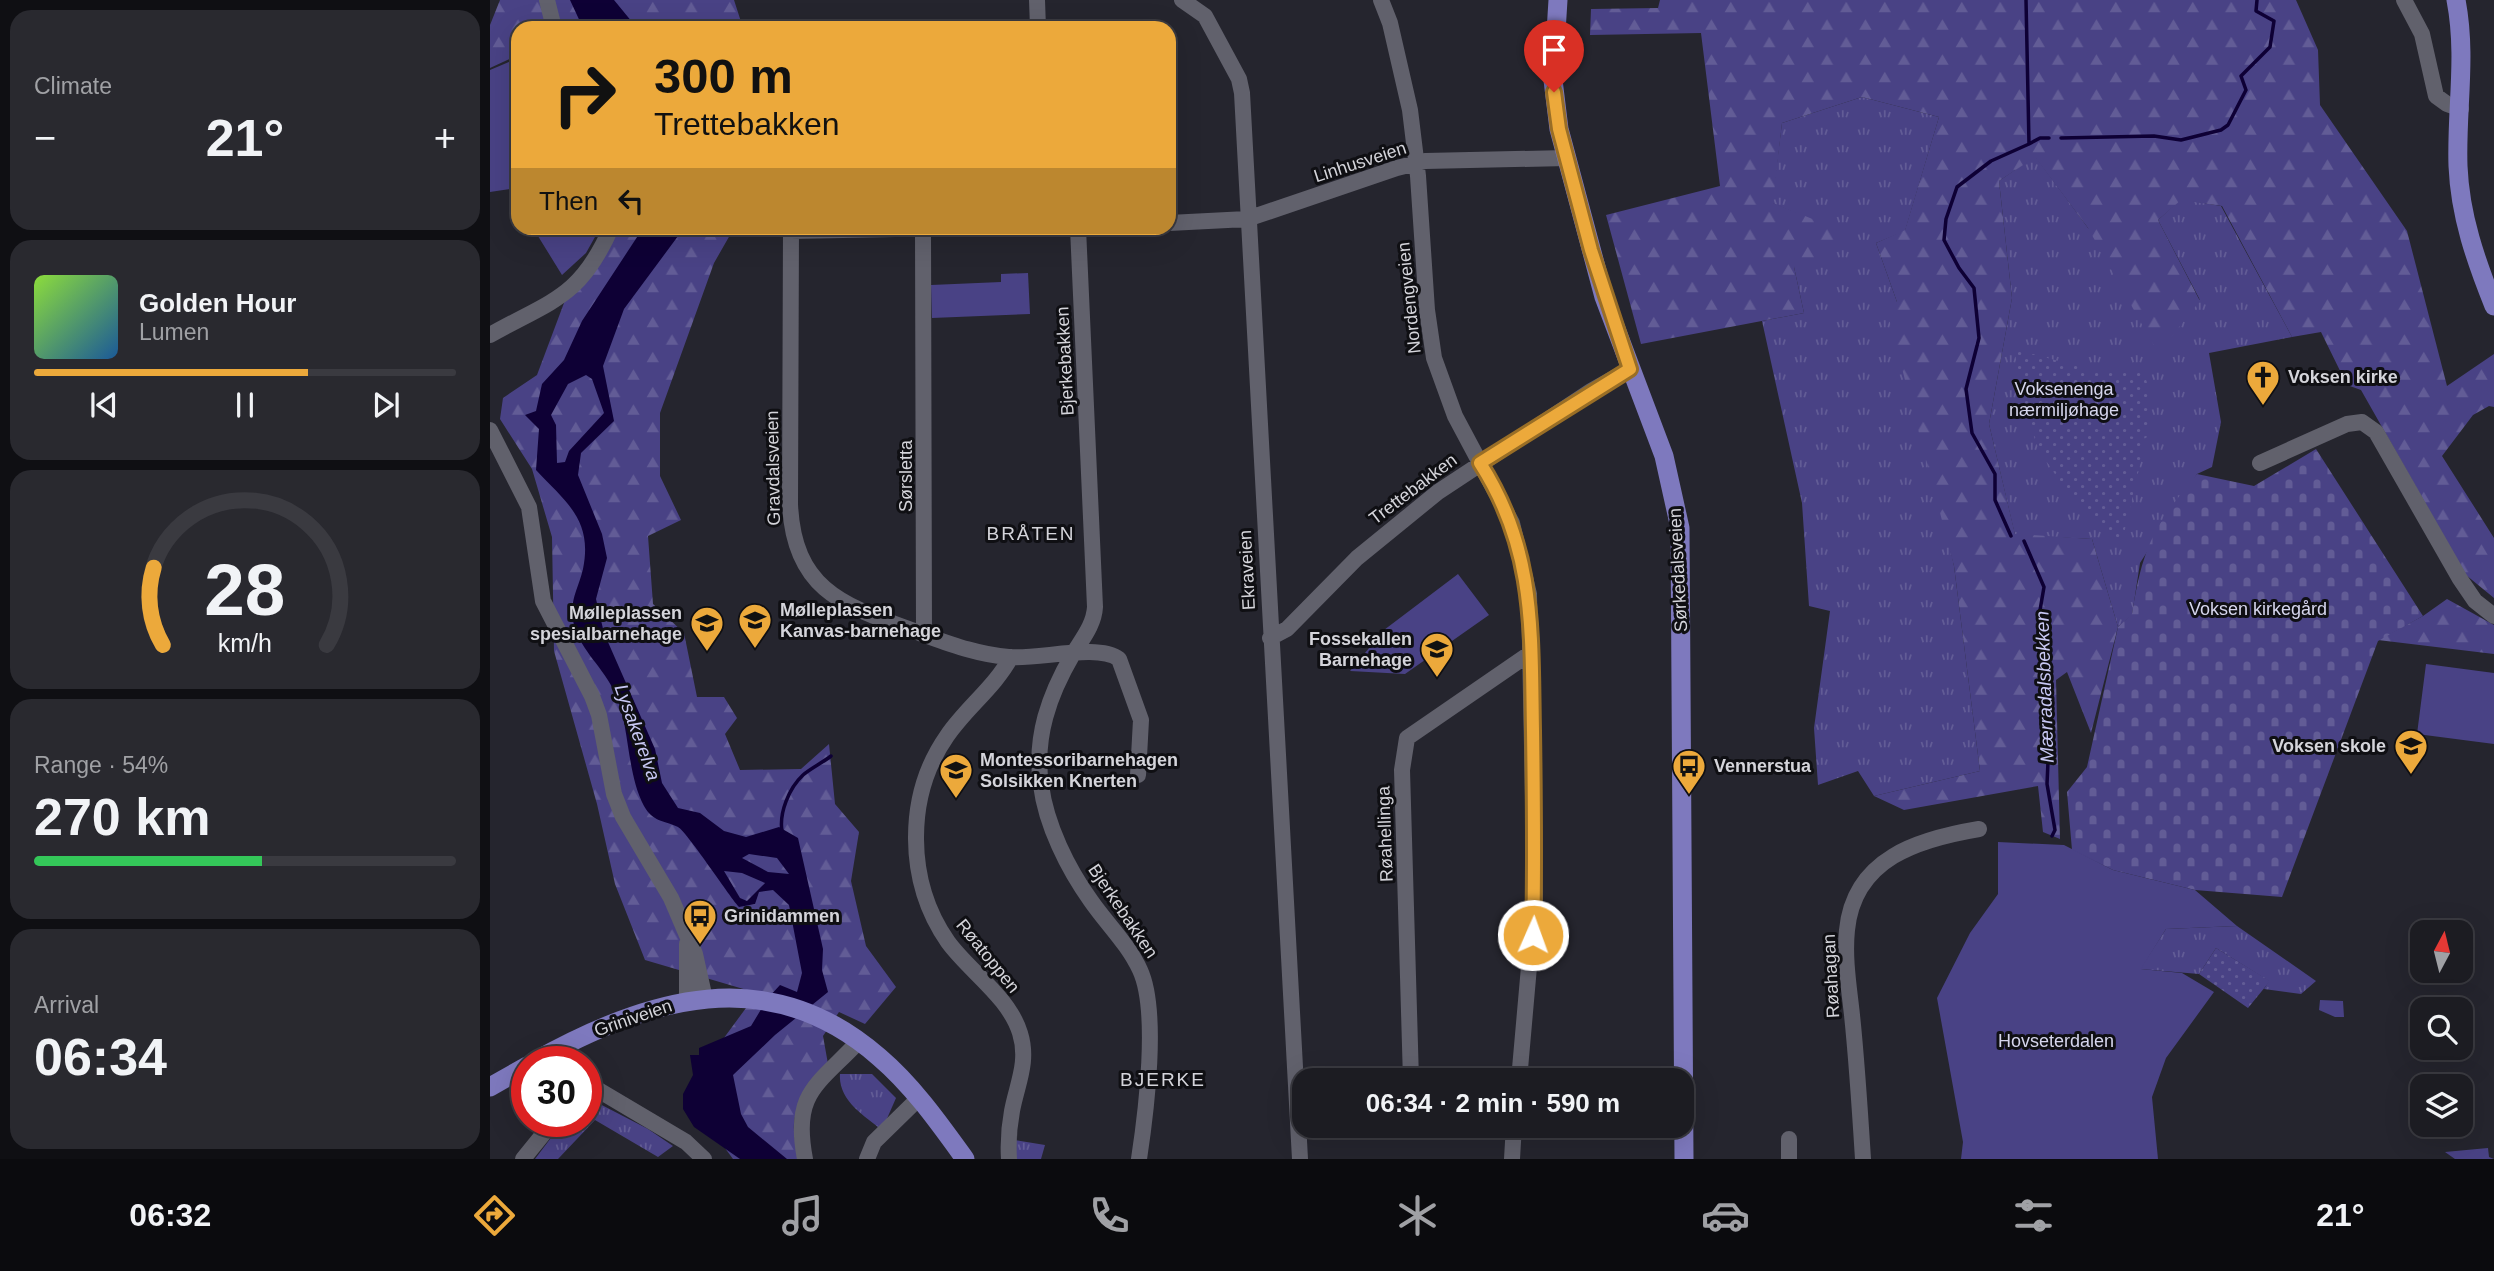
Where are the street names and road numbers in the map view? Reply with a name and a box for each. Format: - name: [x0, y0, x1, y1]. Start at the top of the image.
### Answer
- street label: Linhusveien: [1311, 138, 1409, 186]
- street label: Nordengveien: [1393, 241, 1425, 355]
- street label: Bjerkebakken: [1052, 306, 1078, 416]
- street label: Gravdalsveien: [762, 410, 784, 526]
- street label: Sørsletta: [896, 439, 916, 512]
- street label: Trettebakken: [1365, 450, 1461, 528]
- street label: Sørkedalsveien: [1665, 508, 1691, 632]
- street label: Ekraveien: [1235, 530, 1259, 610]
- street label: Røahellinga: [1373, 785, 1397, 882]
- street label: Bjerkebakken: [1084, 860, 1162, 962]
- street label: Røatoppen: [952, 915, 1024, 997]
- street label: Røahagan: [1819, 934, 1843, 1018]
- street label: Griniveien: [591, 995, 675, 1041]

